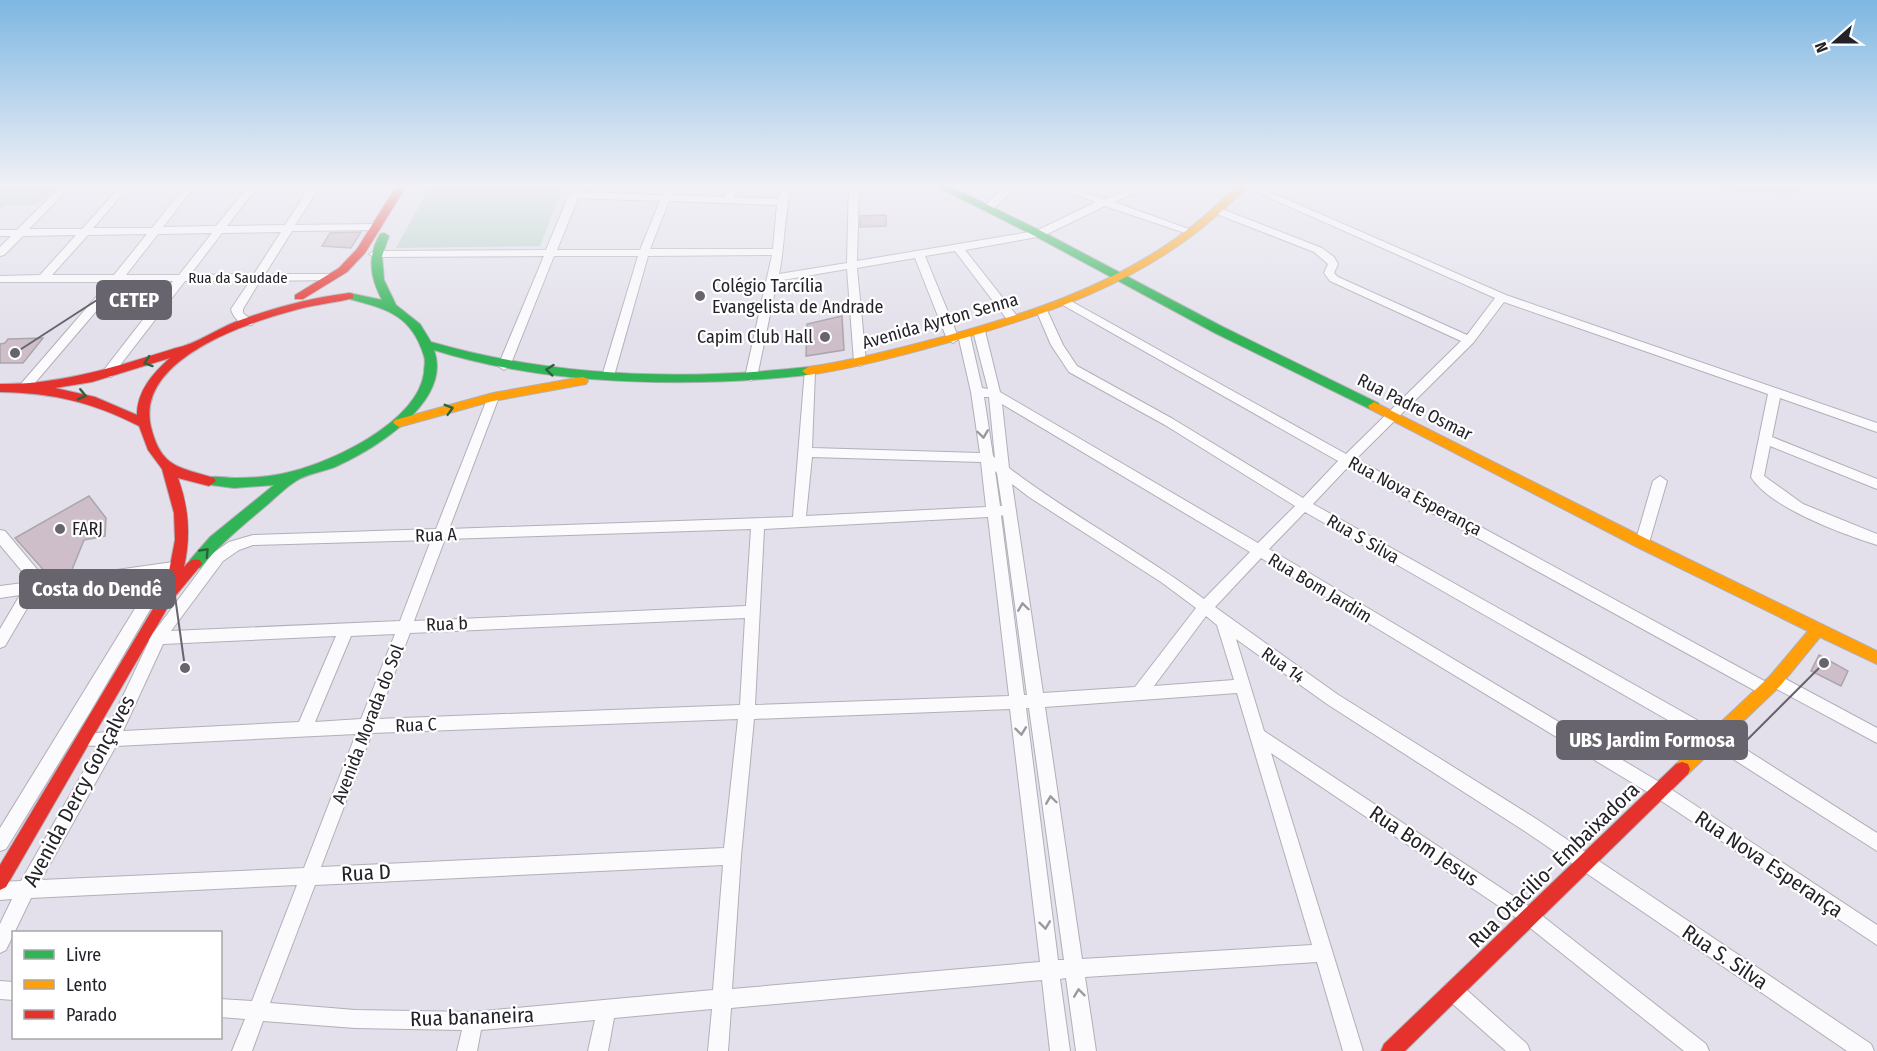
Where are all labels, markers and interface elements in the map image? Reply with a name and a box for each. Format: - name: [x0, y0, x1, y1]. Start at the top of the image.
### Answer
- north arrow: [1805, 12, 1865, 72]
- text: N: [1811, 39, 1832, 55]
- street label: Rua da Saudade: [188, 269, 288, 287]
- place label: Colégio Tarcília Evangelista de Andrade: [712, 275, 884, 318]
- callout: CETEP: [97, 281, 171, 319]
- text: CETEP: [109, 288, 159, 312]
- street label: Avenida Ayrton Senna: [859, 288, 1021, 354]
- marker: Colégio Tarcília Evangelista de Andrade: [693, 289, 707, 303]
- place label: Capim Club Hall: [697, 326, 813, 348]
- marker: Capim Club Hall: [818, 330, 832, 344]
- one-way arrow: [143, 355, 154, 368]
- one-way arrow: [546, 364, 555, 377]
- street label: Rua Padre Osmar: [1354, 369, 1477, 446]
- one-way arrow: [77, 388, 87, 401]
- one-way arrow: [443, 403, 453, 416]
- one-way arrow: [977, 429, 989, 438]
- street label: Rua Nova Esperança: [1344, 451, 1486, 541]
- street label: Rua S Silva: [1323, 509, 1403, 569]
- place label: FARJ: [72, 518, 103, 540]
- marker: FARJ: [53, 522, 67, 536]
- street label: Rua A: [415, 523, 458, 547]
- one-way arrow: [198, 548, 209, 558]
- street label: Rua Bom Jardim: [1264, 548, 1376, 628]
- callout: Costa do Dendê: [20, 570, 174, 608]
- text: Costa do Dendê: [32, 577, 162, 601]
- one-way arrow: [1018, 602, 1030, 612]
- street label: Rua b: [426, 612, 468, 636]
- street label: Avenida Morada do Sol: [327, 641, 409, 807]
- street label: Rua 14: [1257, 642, 1309, 688]
- street label: Avenida Dercy Gonçalves: [18, 691, 141, 891]
- street label: Rua C: [395, 713, 437, 737]
- callout: UBS Jardim Formosa: [1557, 721, 1747, 759]
- one-way arrow: [1015, 727, 1027, 736]
- text: UBS Jardim Formosa: [1569, 728, 1735, 752]
- street label: Rua Otacilio- Embaixadora: [1463, 777, 1645, 953]
- one-way arrow: [1045, 795, 1057, 805]
- street label: Rua Bom Jesus: [1364, 800, 1484, 892]
- street label: Rua Nova Esperança: [1690, 805, 1848, 923]
- street label: Rua D: [340, 859, 392, 887]
- street label: Rua S. Silva: [1677, 919, 1773, 995]
- one-way arrow: [1038, 920, 1051, 930]
- legend: [12, 931, 222, 1039]
- text: Livre: [66, 944, 101, 966]
- text: Lento: [66, 974, 107, 996]
- one-way arrow: [1073, 988, 1086, 998]
- street label: Rua bananeira: [410, 1002, 534, 1032]
- text: Parado: [66, 1004, 117, 1026]

